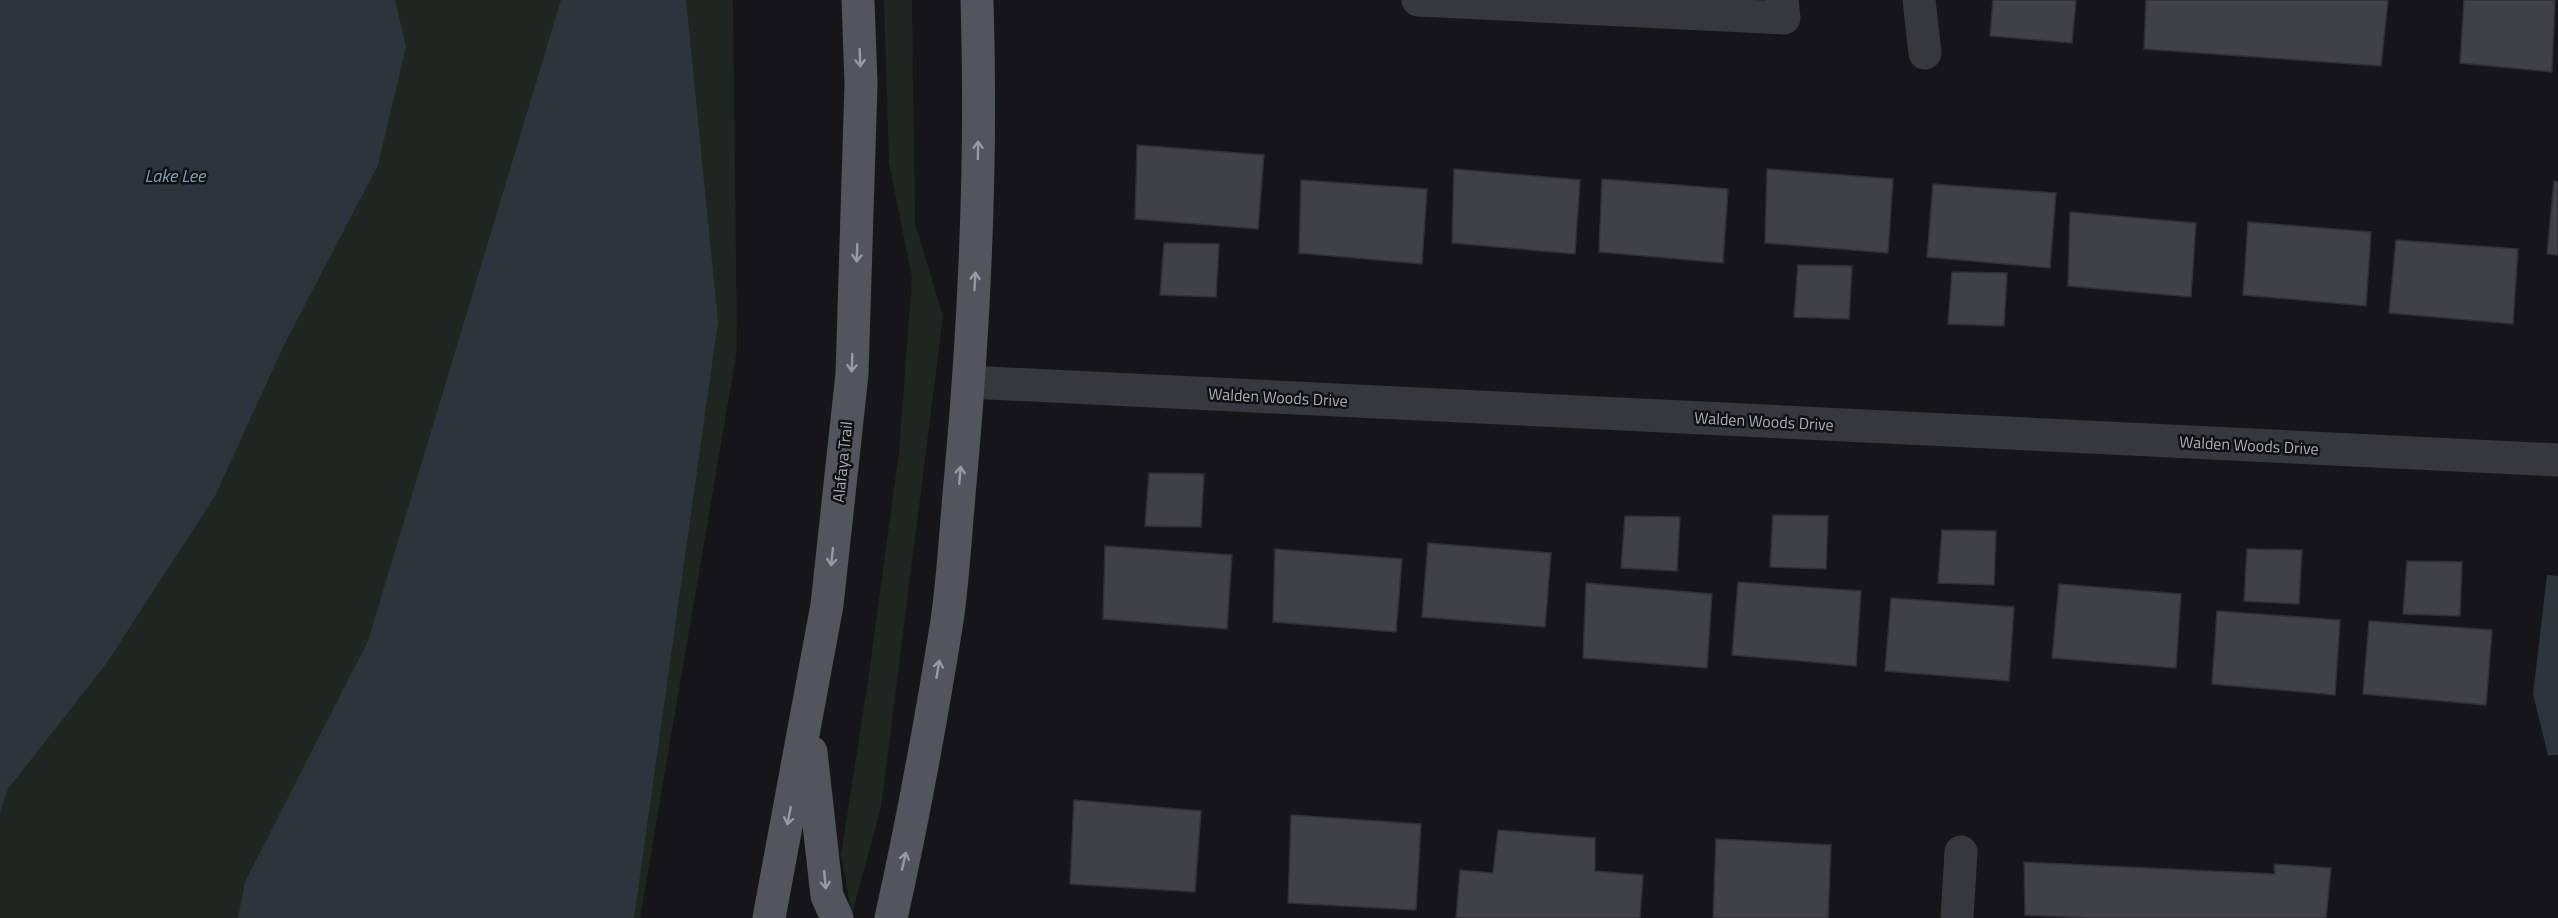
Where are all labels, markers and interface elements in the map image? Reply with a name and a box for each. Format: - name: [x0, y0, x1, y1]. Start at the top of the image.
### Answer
- one-way arrow: [854, 48, 866, 68]
- one-way arrow: [973, 141, 984, 161]
- water label: Lake Lee: [145, 162, 207, 189]
- one-way arrow: [851, 243, 862, 263]
- one-way arrow: [970, 272, 981, 292]
- one-way arrow: [847, 352, 858, 372]
- street label: Walden Woods Drive: [1208, 381, 1348, 413]
- street label: Walden Woods Drive: [1694, 405, 1834, 437]
- street label: Alafaya Trail: [826, 420, 858, 504]
- street label: Walden Woods Drive: [2179, 429, 2319, 461]
- one-way arrow: [955, 466, 966, 486]
- one-way arrow: [827, 546, 838, 566]
- one-way arrow: [933, 660, 944, 679]
- one-way arrow: [783, 806, 794, 825]
- one-way arrow: [898, 852, 910, 871]
- one-way arrow: [820, 869, 831, 889]

